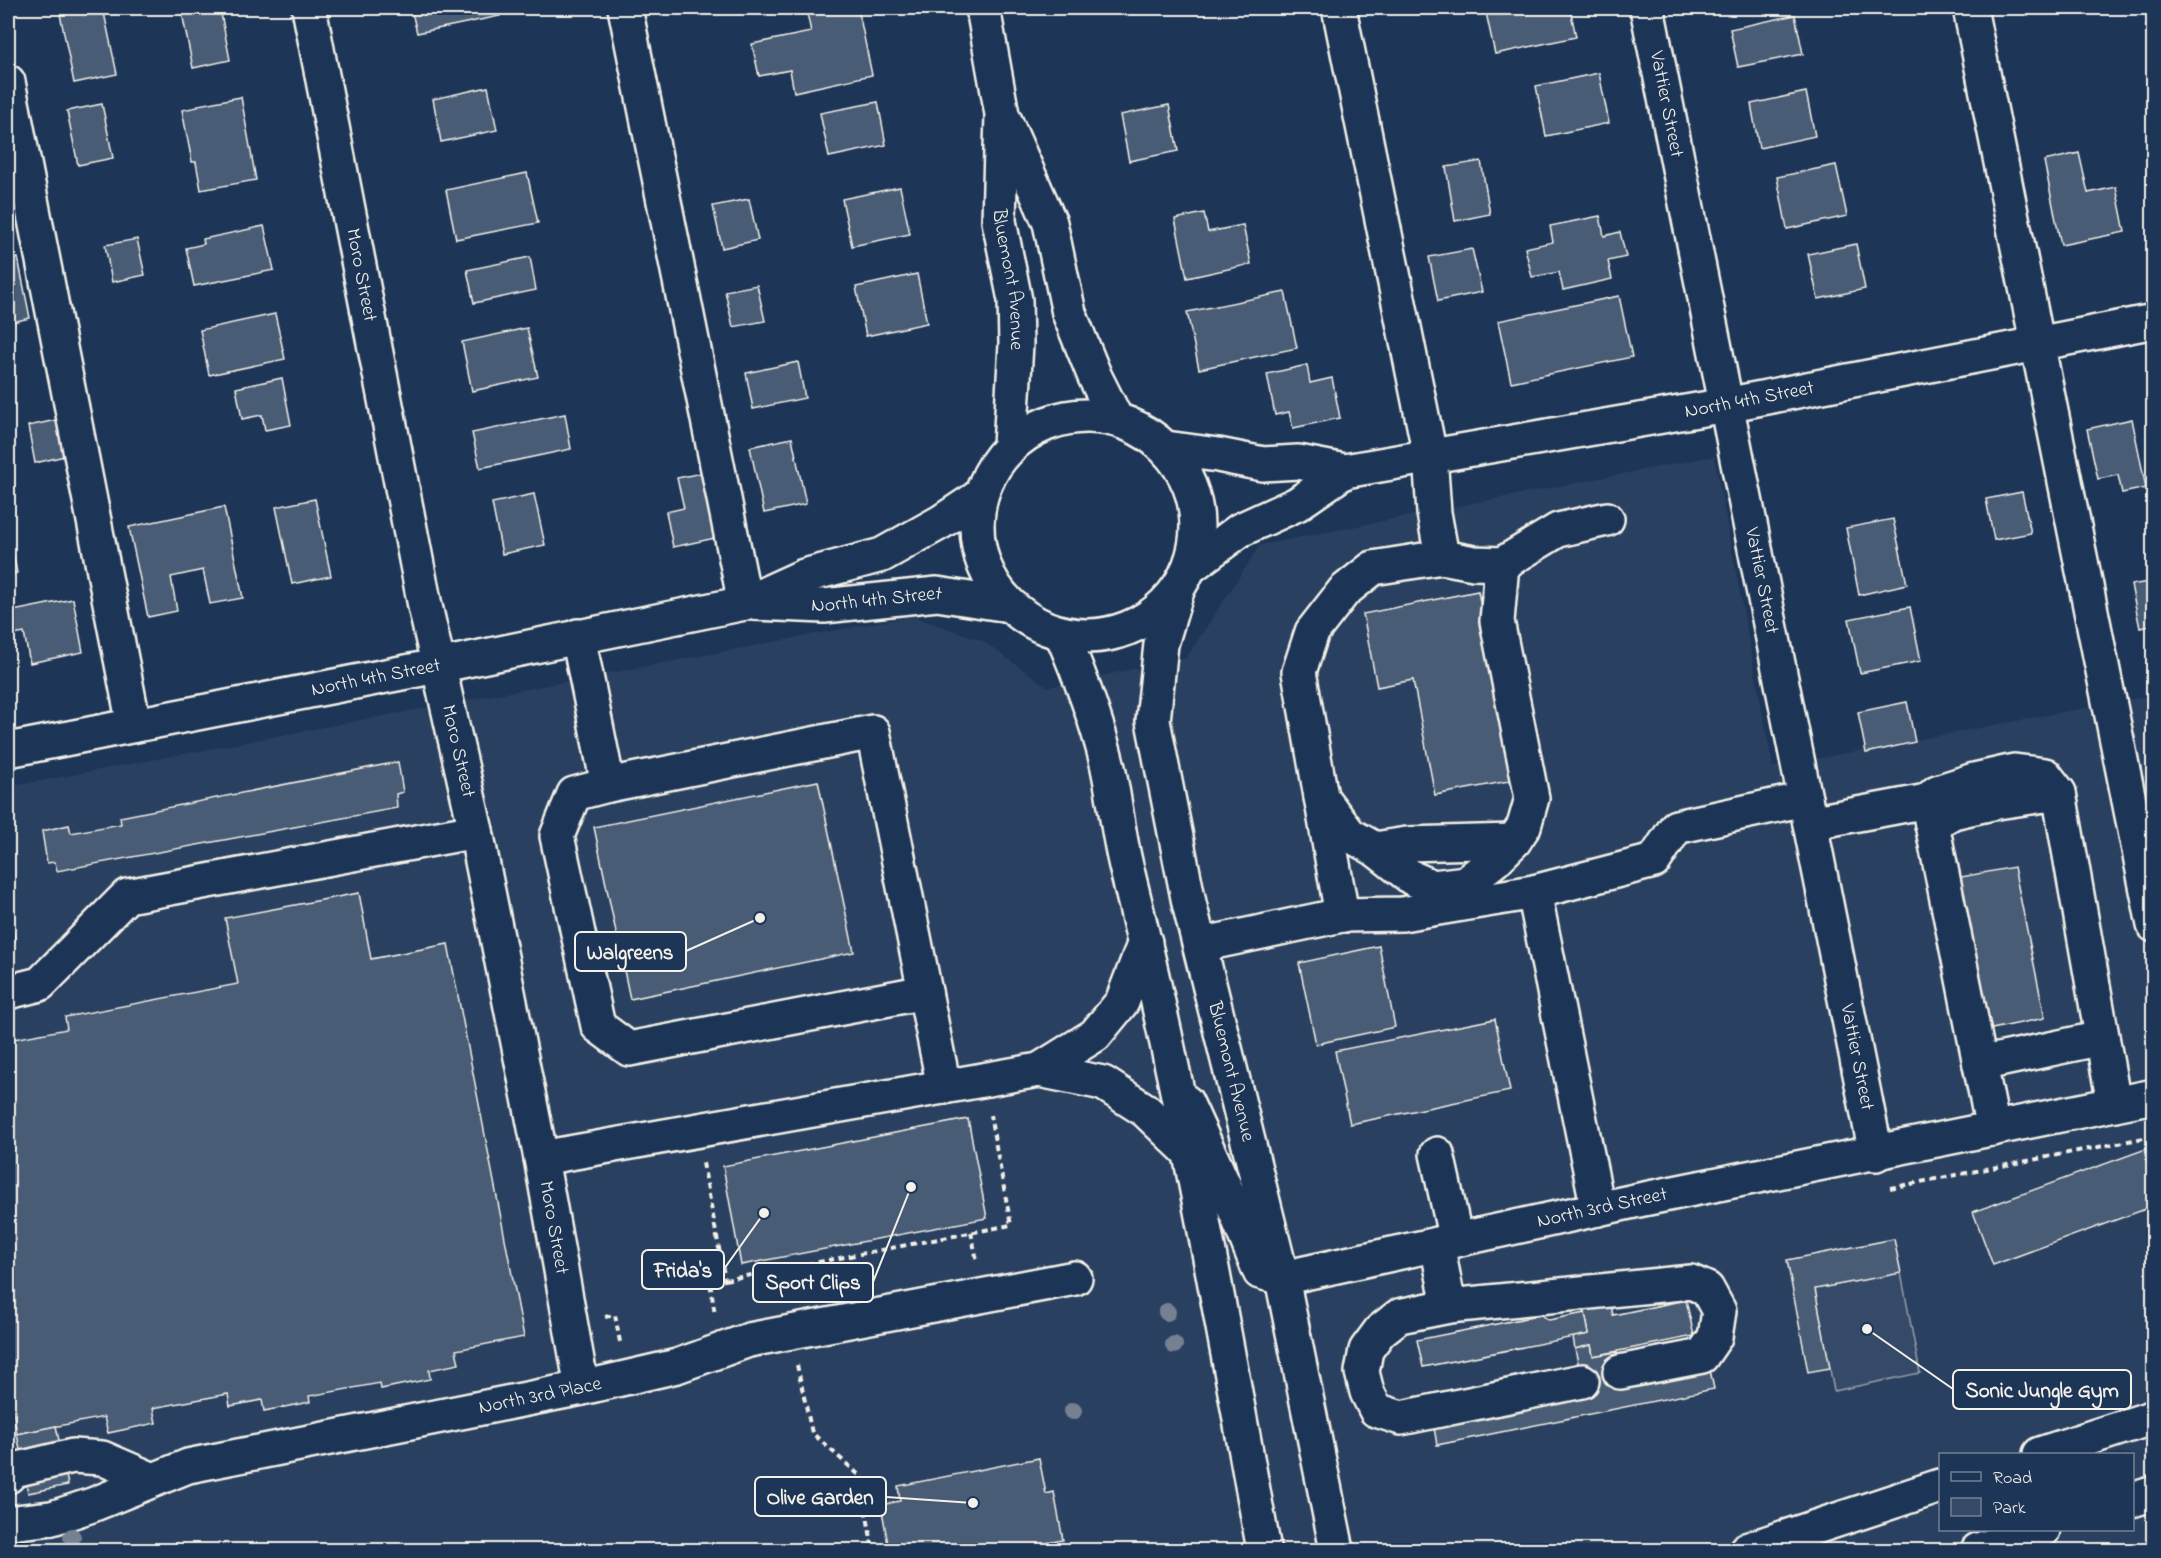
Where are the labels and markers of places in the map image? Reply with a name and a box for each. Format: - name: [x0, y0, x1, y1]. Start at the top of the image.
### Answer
- callout: Walgreens: [575, 932, 686, 971]
- callout: Frida's: [642, 1250, 724, 1289]
- callout: Sport Clips: [753, 1263, 873, 1302]
- callout: Sonic Jungle Gym: [1953, 1370, 2131, 1409]
- callout: Olive Garden: [755, 1477, 886, 1516]

